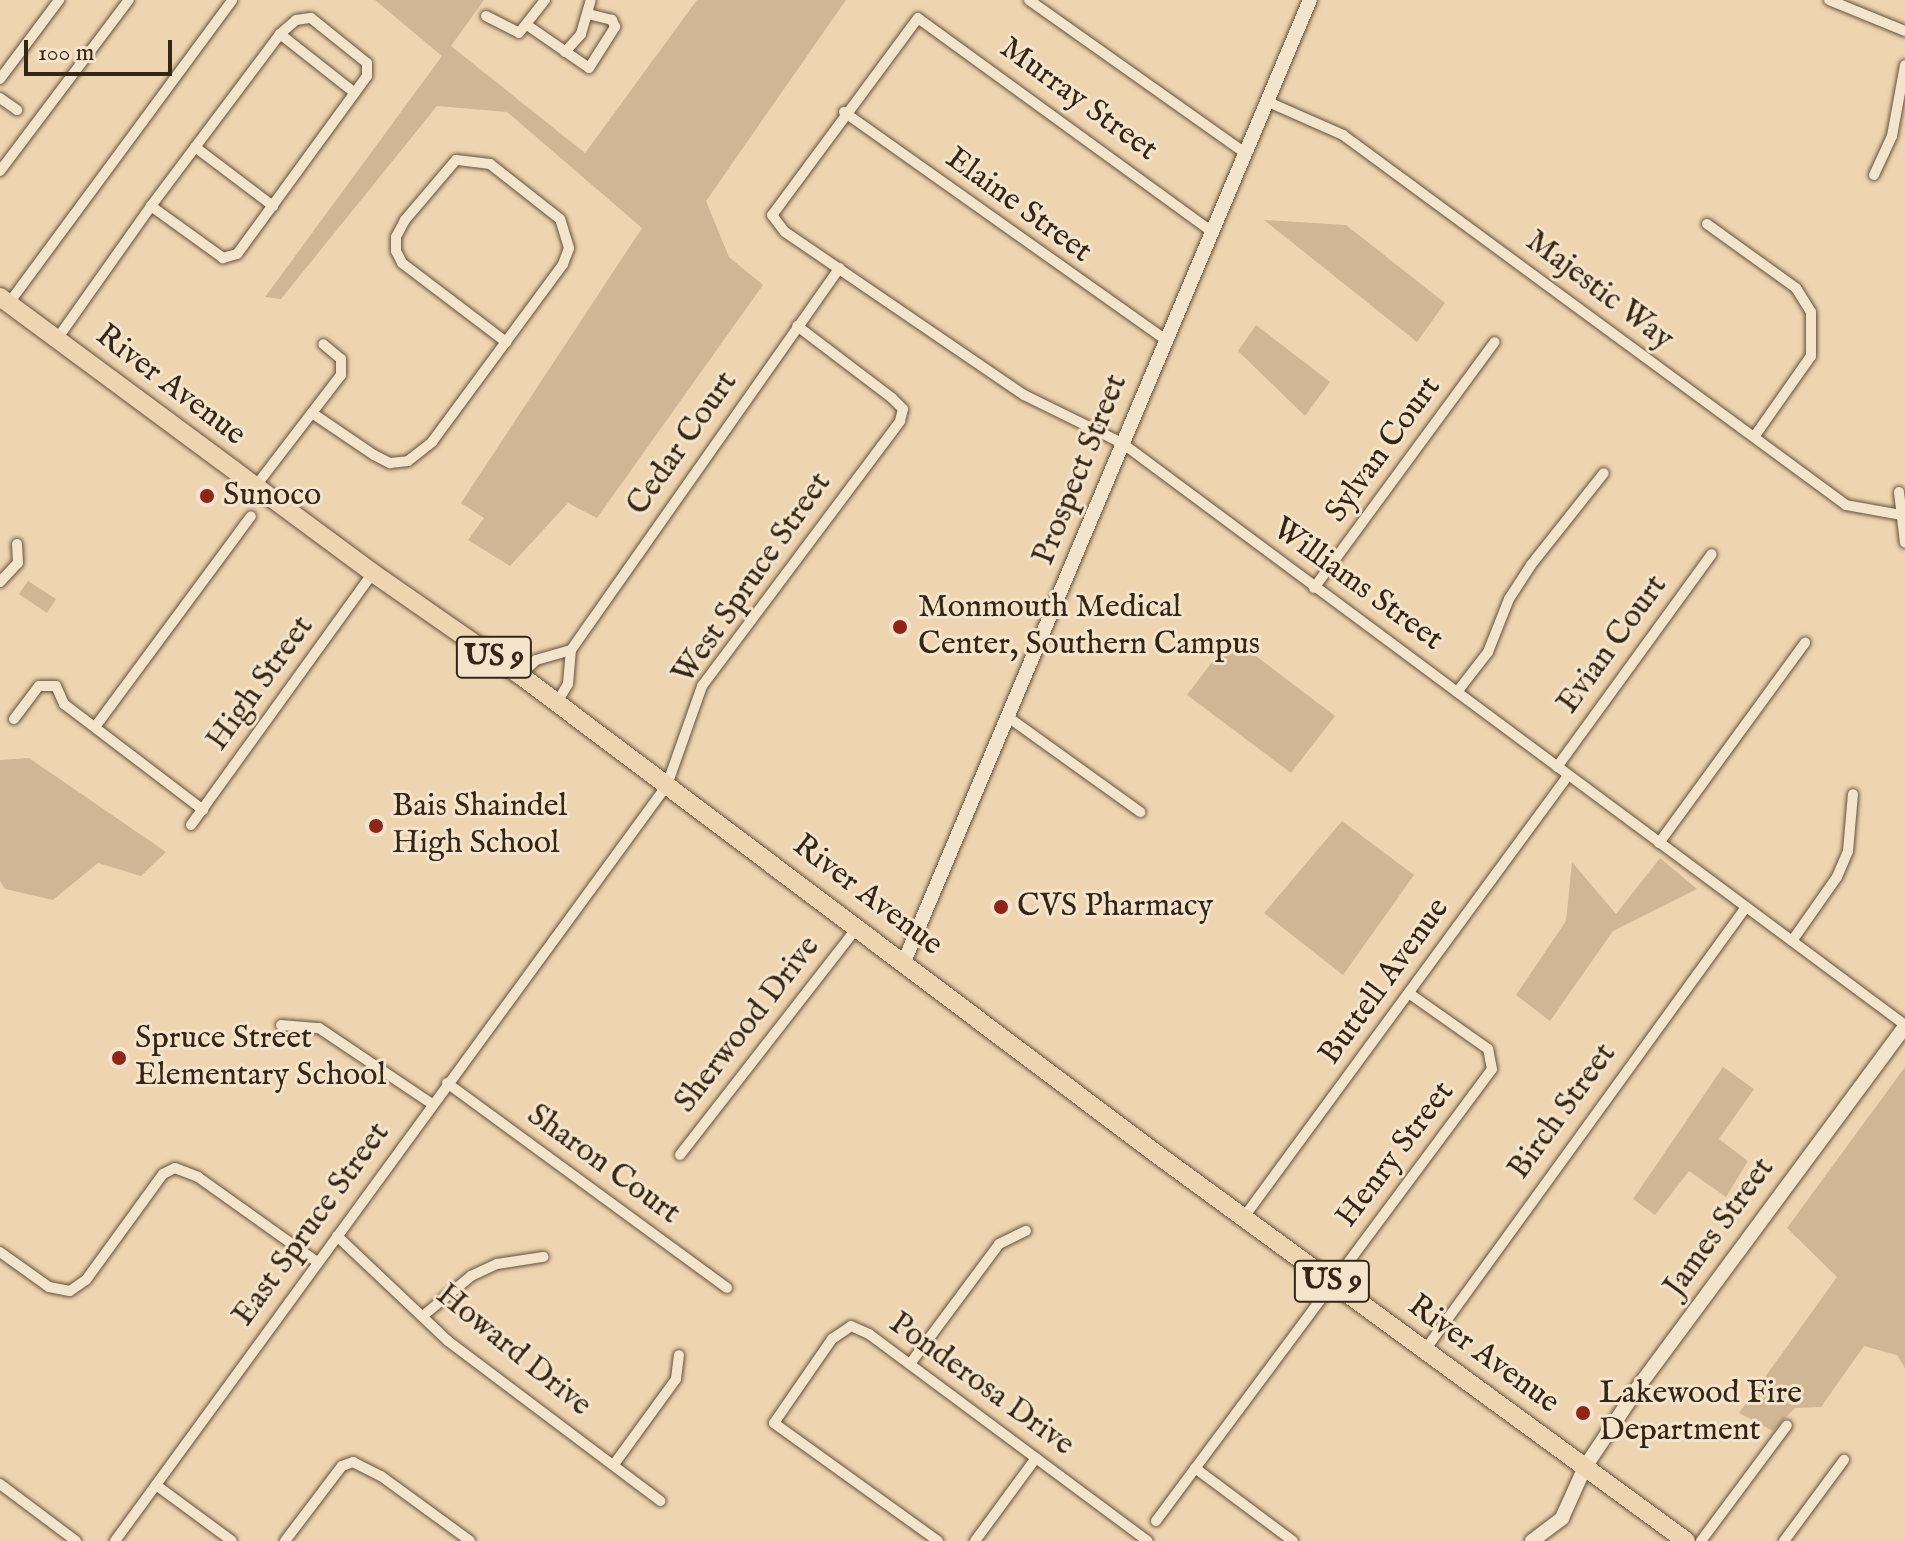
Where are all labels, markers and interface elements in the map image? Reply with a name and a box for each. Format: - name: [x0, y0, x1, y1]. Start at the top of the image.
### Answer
- scale bar: [28, 24, 176, 74]
- street label: Murray Street: [992, 30, 1164, 170]
- text: 100 m: [38, 38, 94, 69]
- street label: Elaine Street: [937, 140, 1099, 272]
- street label: Majestic Way: [1517, 223, 1681, 359]
- street label: River Avenue: [87, 317, 253, 455]
- street label: Cedar Court: [620, 365, 746, 523]
- street label: Prospect Street: [1025, 369, 1137, 571]
- street label: Sylvan Court: [1318, 370, 1450, 530]
- street label: West Spruce Street: [666, 466, 840, 692]
- place label: Sunoco: [223, 477, 321, 515]
- marker: Sunoco: [198, 487, 216, 505]
- street label: Williams Street: [1264, 510, 1450, 660]
- street label: Evian Court: [1550, 568, 1676, 722]
- place label: Monmouth Medical Center, Southern Campus: [918, 590, 1260, 665]
- street label: High Street: [199, 609, 323, 759]
- marker: Monmouth Medical Center, Southern Campus: [889, 616, 911, 638]
- road number: US 9: [454, 631, 534, 683]
- place label: Bais Shaindel High School: [392, 789, 567, 864]
- marker: Bais Shaindel High School: [367, 817, 385, 835]
- street label: River Avenue: [784, 827, 950, 965]
- place label: CVS Pharmacy: [1017, 888, 1213, 926]
- street label: Buttell Avenue: [1312, 891, 1458, 1073]
- marker: CVS Pharmacy: [992, 898, 1010, 916]
- street label: Sherwood Drive: [667, 929, 829, 1121]
- place label: Spruce Street Elementary School: [135, 1021, 386, 1096]
- street label: Birch Street: [1501, 1037, 1625, 1187]
- marker: Spruce Street Elementary School: [110, 1049, 128, 1067]
- street label: Henry Street: [1329, 1074, 1463, 1236]
- street label: Sharon Court: [519, 1097, 687, 1233]
- street label: East Spruce Street: [225, 1116, 399, 1334]
- street label: James Street: [1657, 1151, 1783, 1305]
- road number: US 9: [1292, 1255, 1372, 1307]
- street label: Howard Drive: [427, 1277, 599, 1425]
- street label: River Avenue: [1400, 1287, 1566, 1423]
- street label: Ponderosa Drive: [881, 1305, 1081, 1465]
- place label: Lakewood Fire Department: [1599, 1376, 1802, 1451]
- marker: Lakewood Fire Department: [1574, 1404, 1592, 1422]

